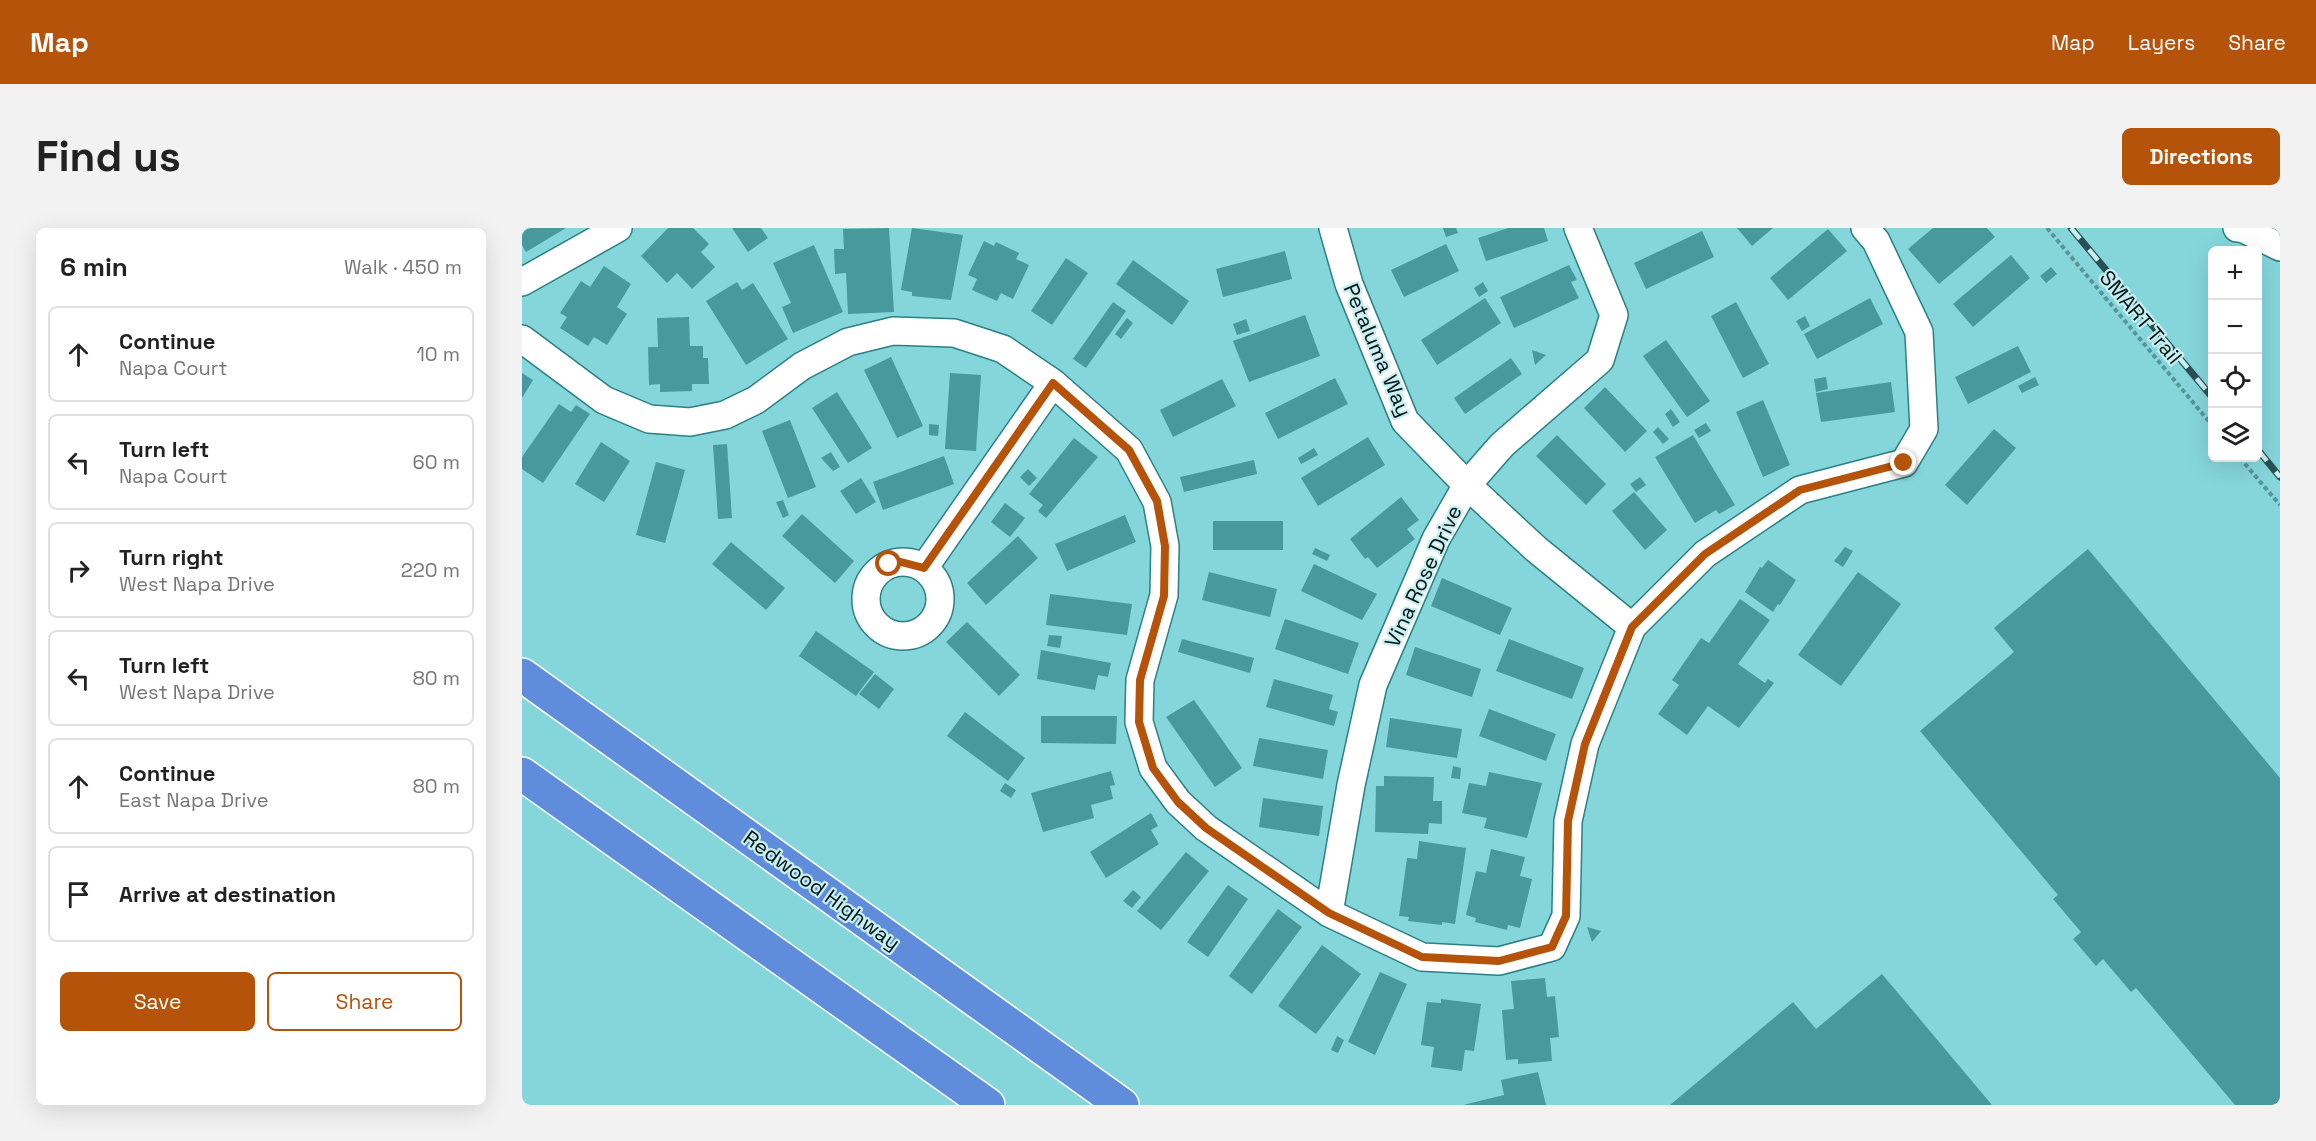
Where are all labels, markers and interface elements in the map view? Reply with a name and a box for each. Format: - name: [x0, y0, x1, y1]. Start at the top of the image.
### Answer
- text: Map: [30, 24, 89, 60]
- text: Map: [2051, 29, 2095, 56]
- text: Layers: [2128, 29, 2195, 56]
- text: Share: [2228, 29, 2286, 56]
- button: Directions: [2122, 128, 2280, 185]
- text: Find us: [36, 130, 181, 183]
- map controls: [2208, 246, 2262, 462]
- button: +: [2208, 246, 2262, 300]
- text: 6 min: [60, 250, 128, 284]
- text: Walk · 450 m: [344, 254, 462, 280]
- street label: SMART Trail: [2094, 264, 2188, 370]
- street label: Petaluma Way: [1338, 279, 1418, 421]
- button: −: [2208, 300, 2262, 354]
- text: Continue: [119, 327, 215, 355]
- icon: ahead: [62, 338, 95, 371]
- text: 10 m: [416, 341, 460, 367]
- button: locate: [2208, 354, 2262, 408]
- text: Napa Court: [119, 355, 227, 381]
- button: layers: [2208, 408, 2262, 462]
- text: Turn left: [119, 435, 209, 463]
- icon: left: [62, 446, 95, 479]
- text: 60 m: [413, 449, 460, 475]
- route end: [1890, 449, 1916, 475]
- text: Napa Court: [119, 463, 227, 489]
- street label: Vina Rose Drive: [1378, 501, 1468, 651]
- text: Turn right: [119, 543, 224, 571]
- route start: [875, 550, 901, 576]
- icon: right: [62, 554, 95, 587]
- text: 220 m: [401, 557, 460, 583]
- text: West Napa Drive: [119, 571, 275, 597]
- text: Turn left: [119, 651, 209, 679]
- icon: left: [62, 662, 95, 695]
- text: 80 m: [412, 665, 460, 691]
- text: West Napa Drive: [119, 679, 275, 705]
- text: Continue: [119, 759, 215, 787]
- icon: ahead: [62, 770, 95, 803]
- text: 80 m: [412, 773, 460, 799]
- text: East Napa Drive: [119, 787, 269, 813]
- street label: Redwood Highway: [738, 824, 906, 956]
- icon: arrive: [62, 878, 95, 911]
- text: Arrive at destination: [119, 880, 336, 908]
- button: Save: [60, 972, 255, 1031]
- button: Share: [267, 972, 462, 1031]

